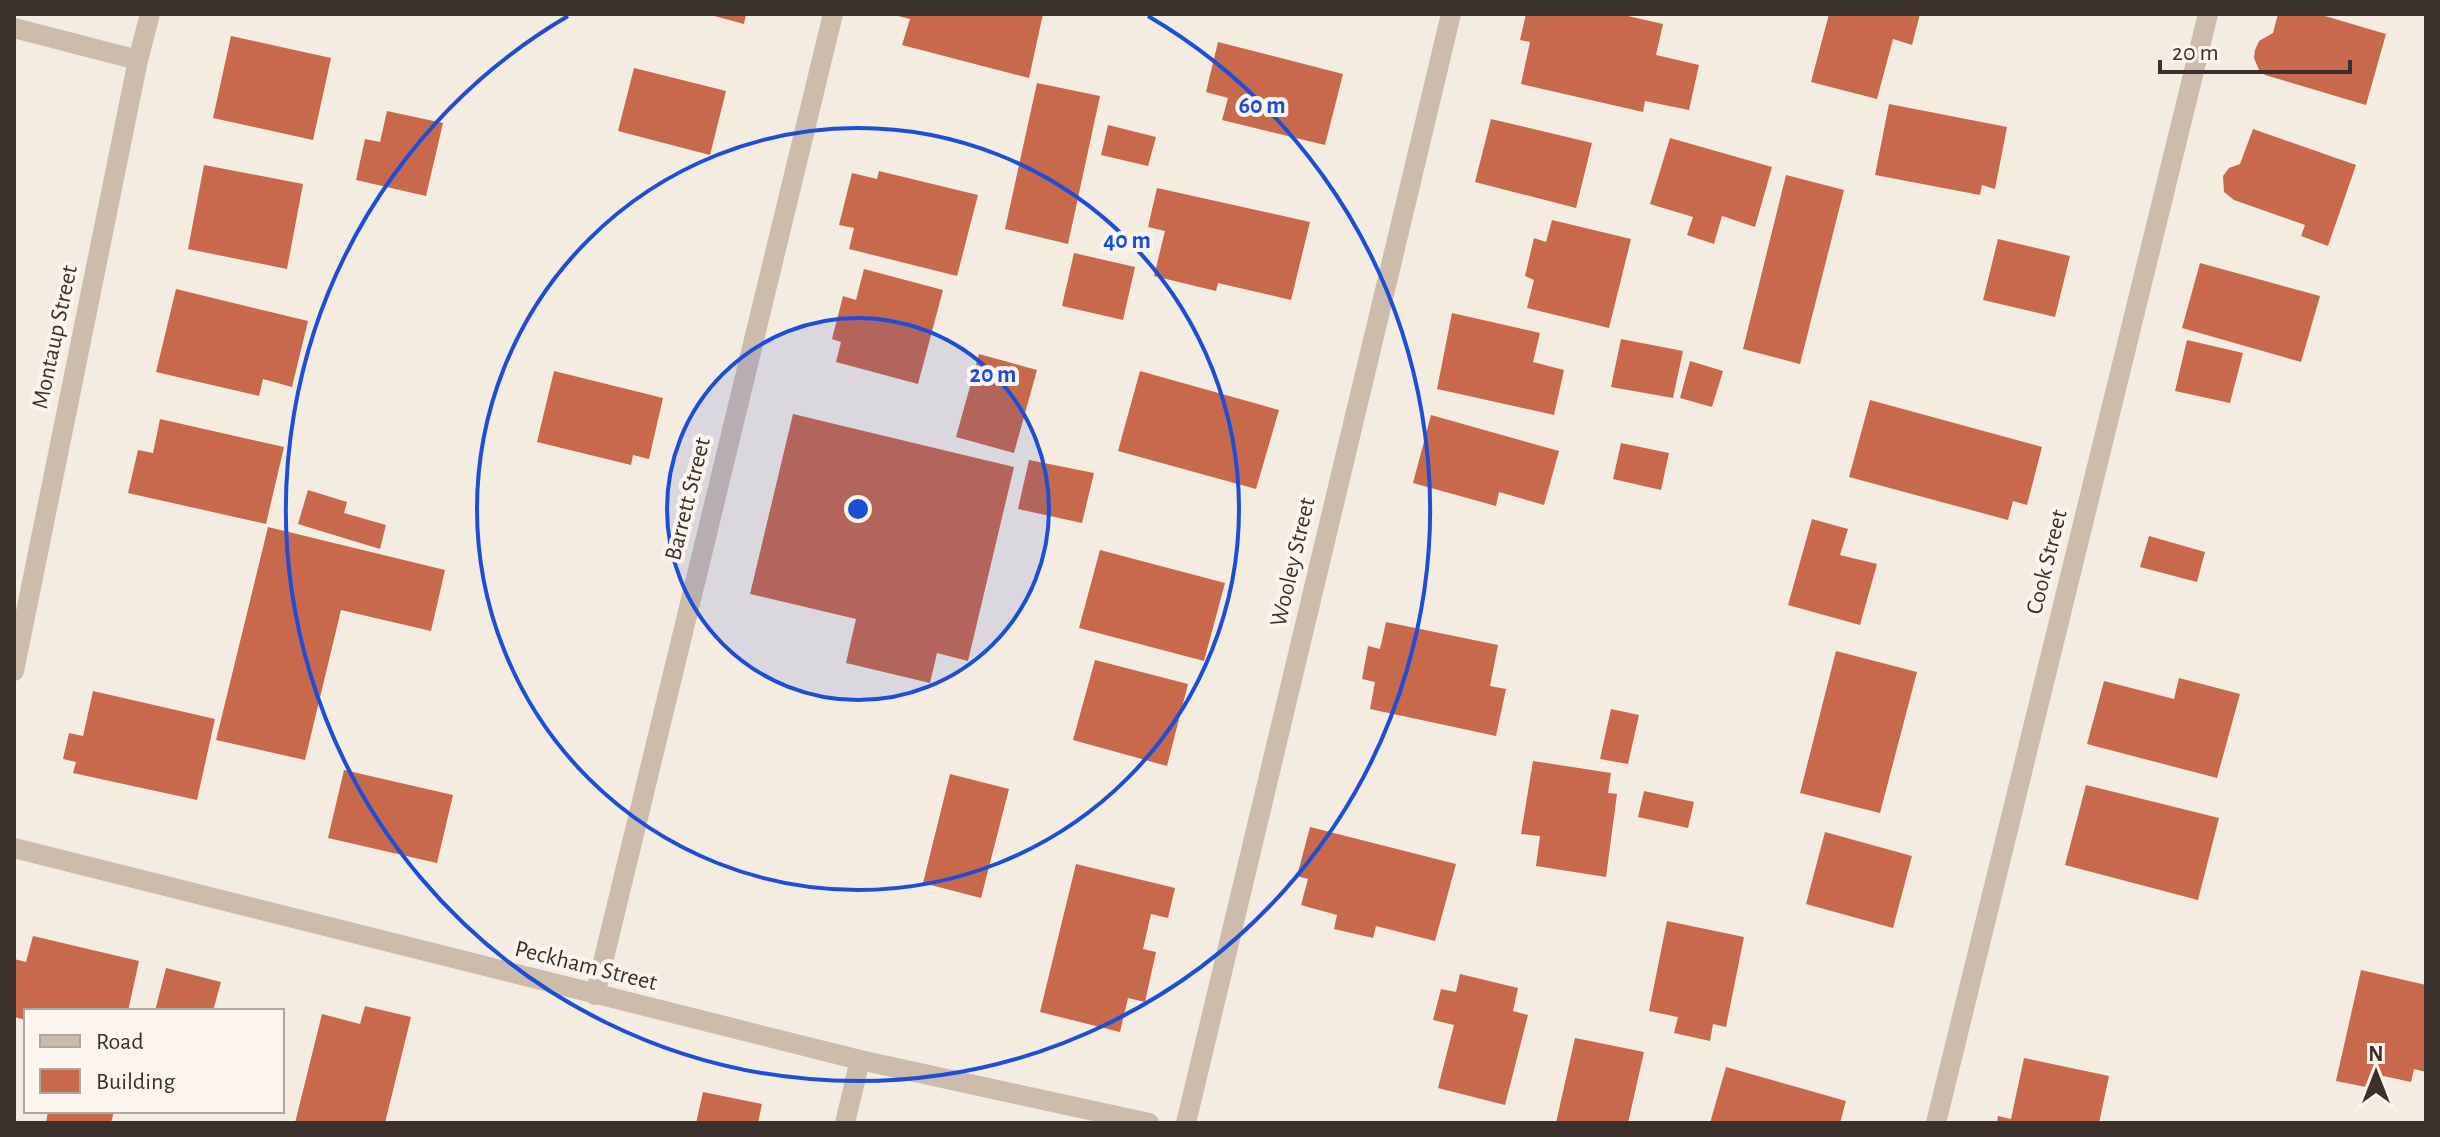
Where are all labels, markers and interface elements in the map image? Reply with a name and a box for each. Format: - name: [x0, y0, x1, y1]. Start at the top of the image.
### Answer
- scale bar: [2160, 24, 2350, 74]
- text: 20 m: [2172, 41, 2219, 65]
- text: 60 m: [1238, 94, 1286, 118]
- text: 40 m: [1103, 229, 1151, 253]
- street label: Montaup Street: [28, 263, 82, 411]
- text: 20 m: [970, 363, 1016, 387]
- street label: Barrett Street: [661, 435, 715, 563]
- centre of rings: [844, 495, 872, 523]
- street label: Wooley Street: [1267, 495, 1320, 629]
- street label: Cook Street: [2022, 507, 2072, 617]
- street label: Peckham Street: [512, 937, 660, 995]
- legend: [24, 1009, 284, 1113]
- text: Road: [96, 1030, 144, 1054]
- north arrow: [2336, 1033, 2416, 1113]
- text: N: [2368, 1043, 2384, 1065]
- text: Building: [96, 1070, 175, 1094]

